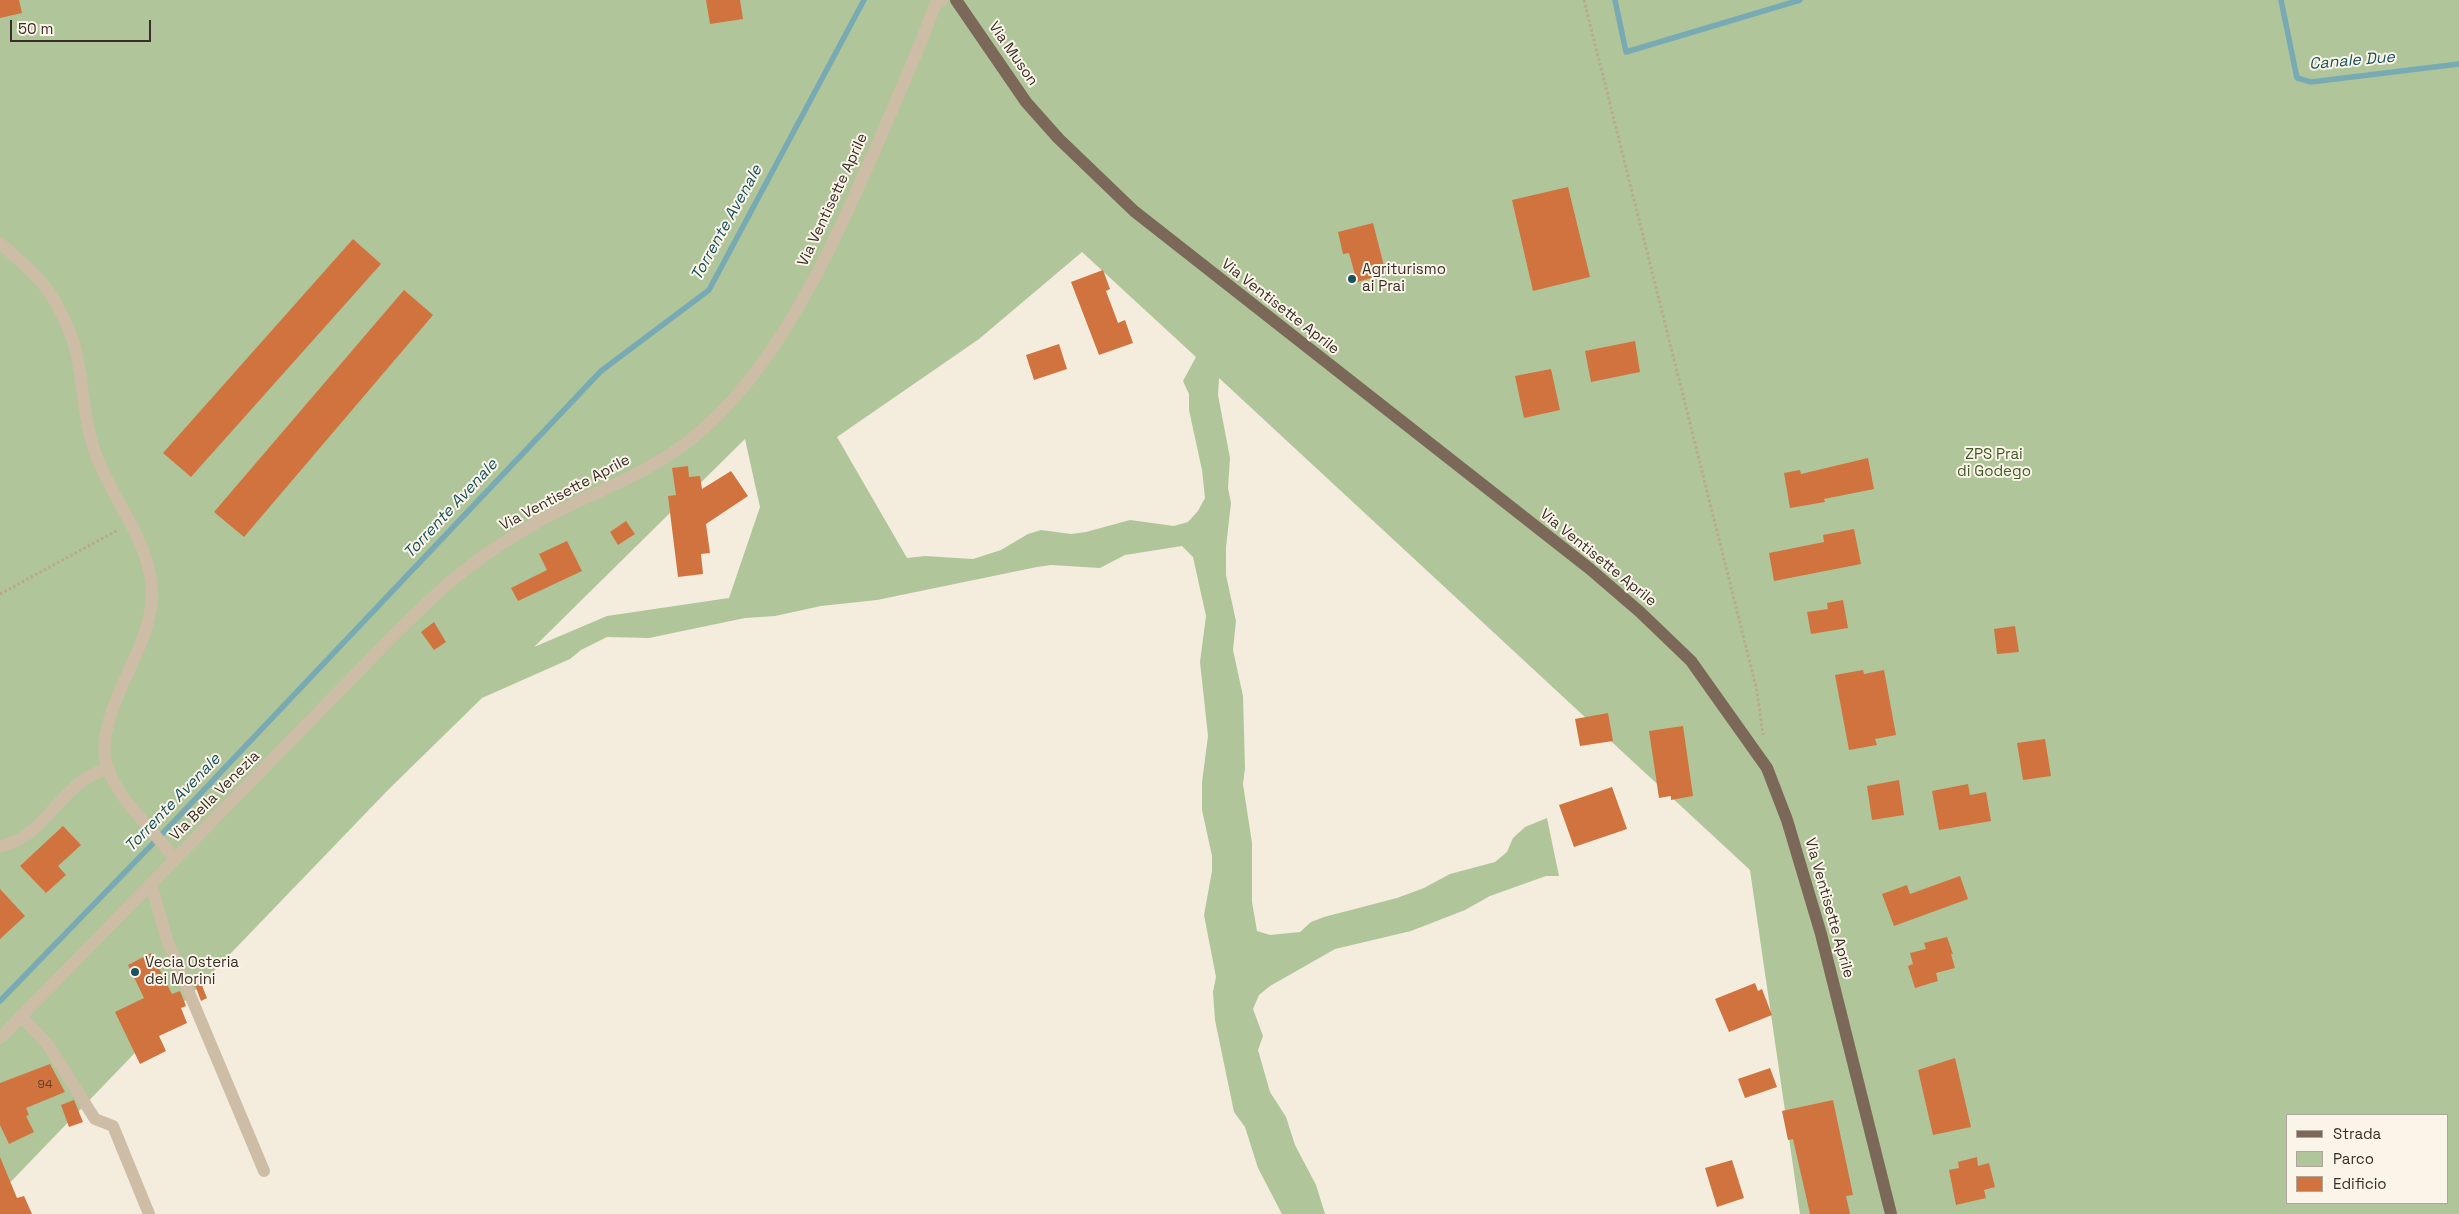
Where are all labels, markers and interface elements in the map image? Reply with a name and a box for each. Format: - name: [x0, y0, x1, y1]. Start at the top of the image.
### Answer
- scale bar: [12, 10, 154, 42]
- text: 50 m: [18, 19, 53, 38]
- street label: Via Muson: [984, 19, 1042, 89]
- water label: Canale Due: [2308, 48, 2396, 74]
- street label: Via Ventisette Aprile: [794, 131, 872, 269]
- water label: Torrente Avenale: [687, 162, 767, 284]
- street label: Via Ventisette Aprile: [1217, 255, 1343, 359]
- place label: Agriturismo ai Prai: [1362, 261, 1446, 296]
- marker: Agriturismo ai Prai: [1346, 273, 1358, 285]
- park label: ZPS Prai di Godego: [1957, 446, 2031, 481]
- street label: Via Ventisette Aprile: [497, 451, 633, 535]
- water label: Torrente Avenale: [400, 455, 502, 563]
- street label: Via Ventisette Aprile: [1536, 505, 1660, 611]
- street label: Via Bella Venezia: [166, 747, 264, 845]
- water label: Torrente Avenale: [121, 750, 225, 856]
- street label: Via Ventisette Aprile: [1800, 836, 1858, 980]
- place label: Vecia Osteria dei Morini: [145, 954, 239, 989]
- marker: Vecia Osteria dei Morini: [129, 966, 141, 978]
- house number: 94: [38, 1078, 52, 1092]
- legend: [2286, 1114, 2449, 1204]
- text: Strada: [2333, 1124, 2381, 1143]
- text: Parco: [2333, 1149, 2374, 1168]
- text: Edificio: [2333, 1174, 2387, 1193]

